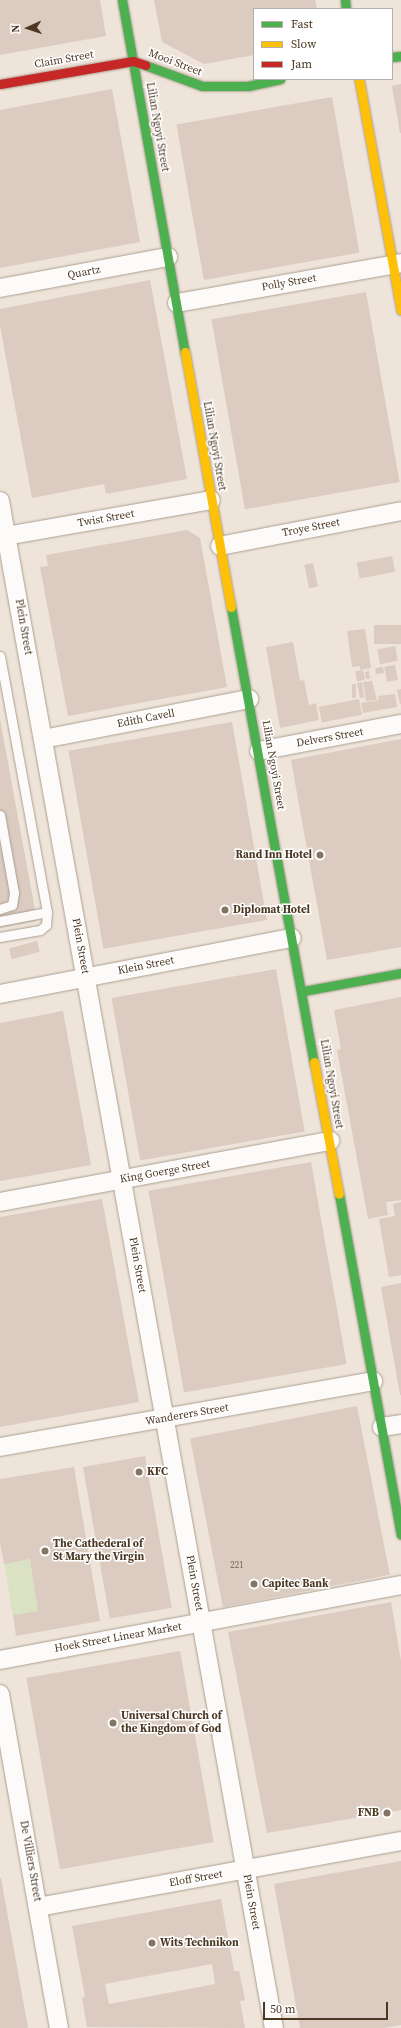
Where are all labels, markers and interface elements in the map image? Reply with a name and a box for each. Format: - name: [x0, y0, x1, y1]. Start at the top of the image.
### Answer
- north arrow: [8, 8, 48, 48]
- legend: [253, 8, 393, 80]
- text: Fast: [291, 16, 313, 32]
- text: N: [8, 24, 23, 33]
- text: Slow: [291, 36, 316, 52]
- street label: Mooi Street: [146, 47, 204, 79]
- street label: Claim Street: [33, 48, 95, 72]
- text: Jam: [291, 56, 312, 72]
- street label: Lilian Ngoyi Street: [143, 81, 171, 173]
- street label: Quartz: [66, 263, 102, 283]
- street label: Polly Street: [261, 272, 317, 294]
- street label: Lilian Ngoyi Street: [200, 400, 228, 492]
- street label: Twist Street: [77, 508, 135, 530]
- street label: Troye Street: [281, 516, 341, 540]
- street label: Plein Street: [12, 598, 34, 656]
- street label: Edith Cavell: [116, 707, 176, 731]
- street label: Lilian Ngoyi Street: [259, 719, 287, 811]
- street label: Delvers Street: [295, 726, 365, 750]
- place label: Rand Inn Hotel: [236, 848, 312, 862]
- marker: Rand Inn Hotel: [315, 850, 325, 860]
- place label: Diplomat Hotel: [233, 903, 310, 917]
- marker: Diplomat Hotel: [220, 905, 230, 915]
- street label: Plein Street: [69, 917, 91, 975]
- street label: Klein Street: [117, 954, 175, 978]
- street label: Lilian Ngoyi Street: [317, 1038, 345, 1130]
- street label: King Goerge Street: [119, 1158, 211, 1186]
- street label: Plein Street: [126, 1236, 148, 1294]
- street label: Wanderers Street: [144, 1401, 230, 1429]
- place label: KFC: [147, 1465, 168, 1479]
- marker: KFC: [134, 1467, 144, 1477]
- place label: The Cathederal of St Mary the Virgin: [53, 1538, 144, 1564]
- marker: The Cathederal of St Mary the Virgin: [40, 1546, 50, 1556]
- street label: Plein Street: [183, 1554, 205, 1612]
- house number: 221: [230, 1560, 244, 1570]
- place label: Capitec Bank: [262, 1577, 329, 1591]
- marker: Capitec Bank: [249, 1579, 259, 1589]
- street label: Hoek Street Linear Market: [53, 1620, 183, 1656]
- place label: Universal Church of the Kingdom of God: [121, 1710, 222, 1736]
- marker: Universal Church of the Kingdom of God: [108, 1718, 118, 1728]
- place label: FNB: [358, 1806, 379, 1820]
- marker: FNB: [382, 1808, 392, 1818]
- street label: De Villiers Street: [16, 1819, 44, 1903]
- street label: Eloff Street: [168, 1868, 224, 1890]
- street label: Plein Street: [240, 1873, 262, 1931]
- place label: Wits Technikon: [160, 1936, 239, 1950]
- marker: Wits Technikon: [147, 1938, 157, 1948]
- scale bar: [265, 1994, 390, 2020]
- text: 50 m: [270, 2001, 296, 2017]

